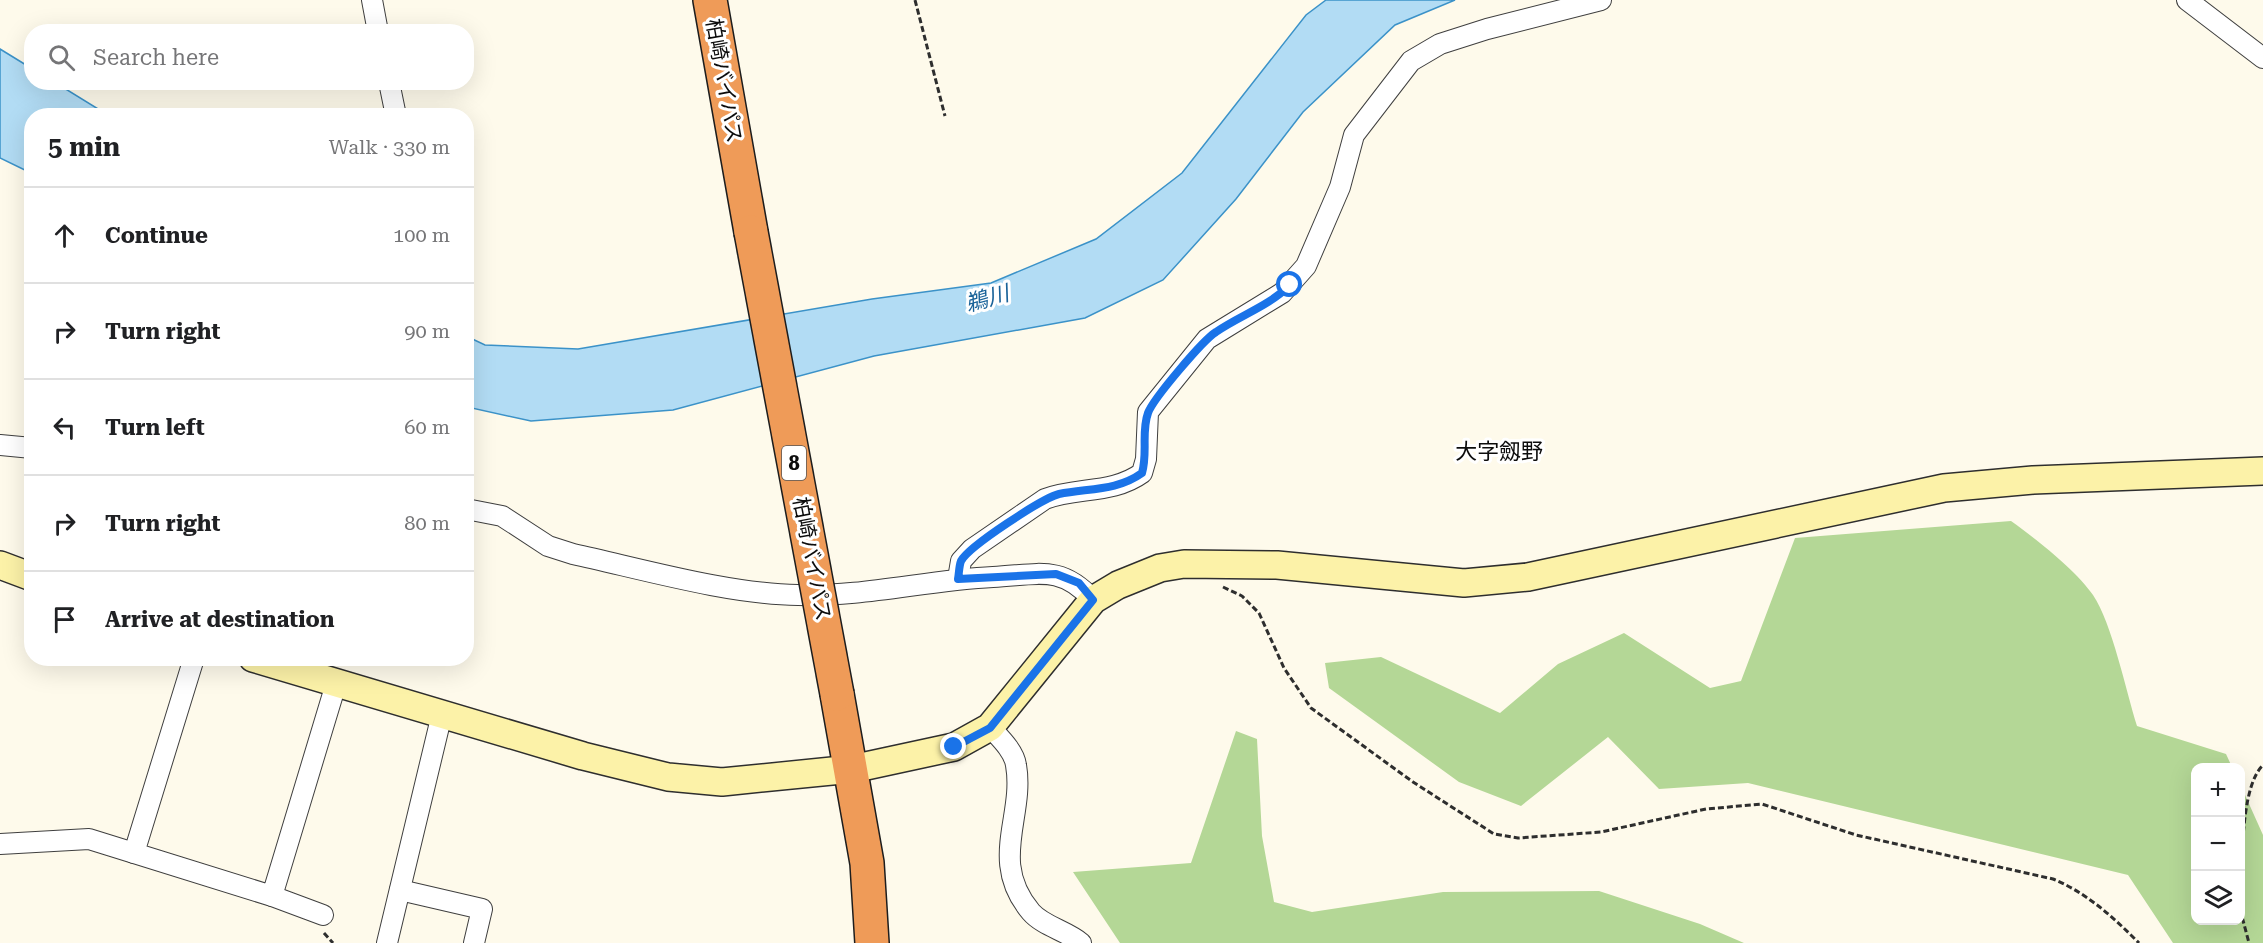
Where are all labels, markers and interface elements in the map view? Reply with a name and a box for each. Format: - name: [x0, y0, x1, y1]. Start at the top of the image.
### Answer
- street label: 柏崎バイパス: [701, 17, 747, 145]
- search box: [24, 24, 474, 90]
- icon: search: [45, 41, 78, 74]
- text: Search here: [93, 45, 219, 70]
- text: 5 min: [48, 132, 120, 162]
- text: Walk · 330 m: [329, 135, 450, 159]
- icon: ahead: [48, 219, 81, 252]
- text: Continue: [105, 223, 208, 248]
- text: 100 m: [393, 223, 450, 247]
- route start: [1276, 271, 1302, 297]
- water label: 鵜川: [963, 280, 1014, 317]
- icon: right: [48, 315, 81, 348]
- text: Turn right: [105, 319, 220, 344]
- text: 90 m: [404, 319, 450, 343]
- icon: left: [48, 411, 81, 444]
- text: Turn left: [105, 415, 205, 440]
- text: 60 m: [404, 415, 450, 439]
- district label: 大字劔野: [1455, 439, 1543, 464]
- road number: 8: [782, 446, 806, 480]
- street label: 柏崎バイパス: [788, 495, 836, 623]
- icon: right: [48, 507, 81, 540]
- text: Turn right: [105, 511, 220, 536]
- text: 80 m: [404, 511, 450, 535]
- icon: arrive: [48, 603, 81, 636]
- text: Arrive at destination: [105, 607, 334, 632]
- route end: [940, 733, 966, 759]
- map controls: [2191, 763, 2245, 925]
- button: +: [2191, 763, 2245, 817]
- button: −: [2191, 817, 2245, 871]
- button: layers: [2191, 871, 2245, 925]

